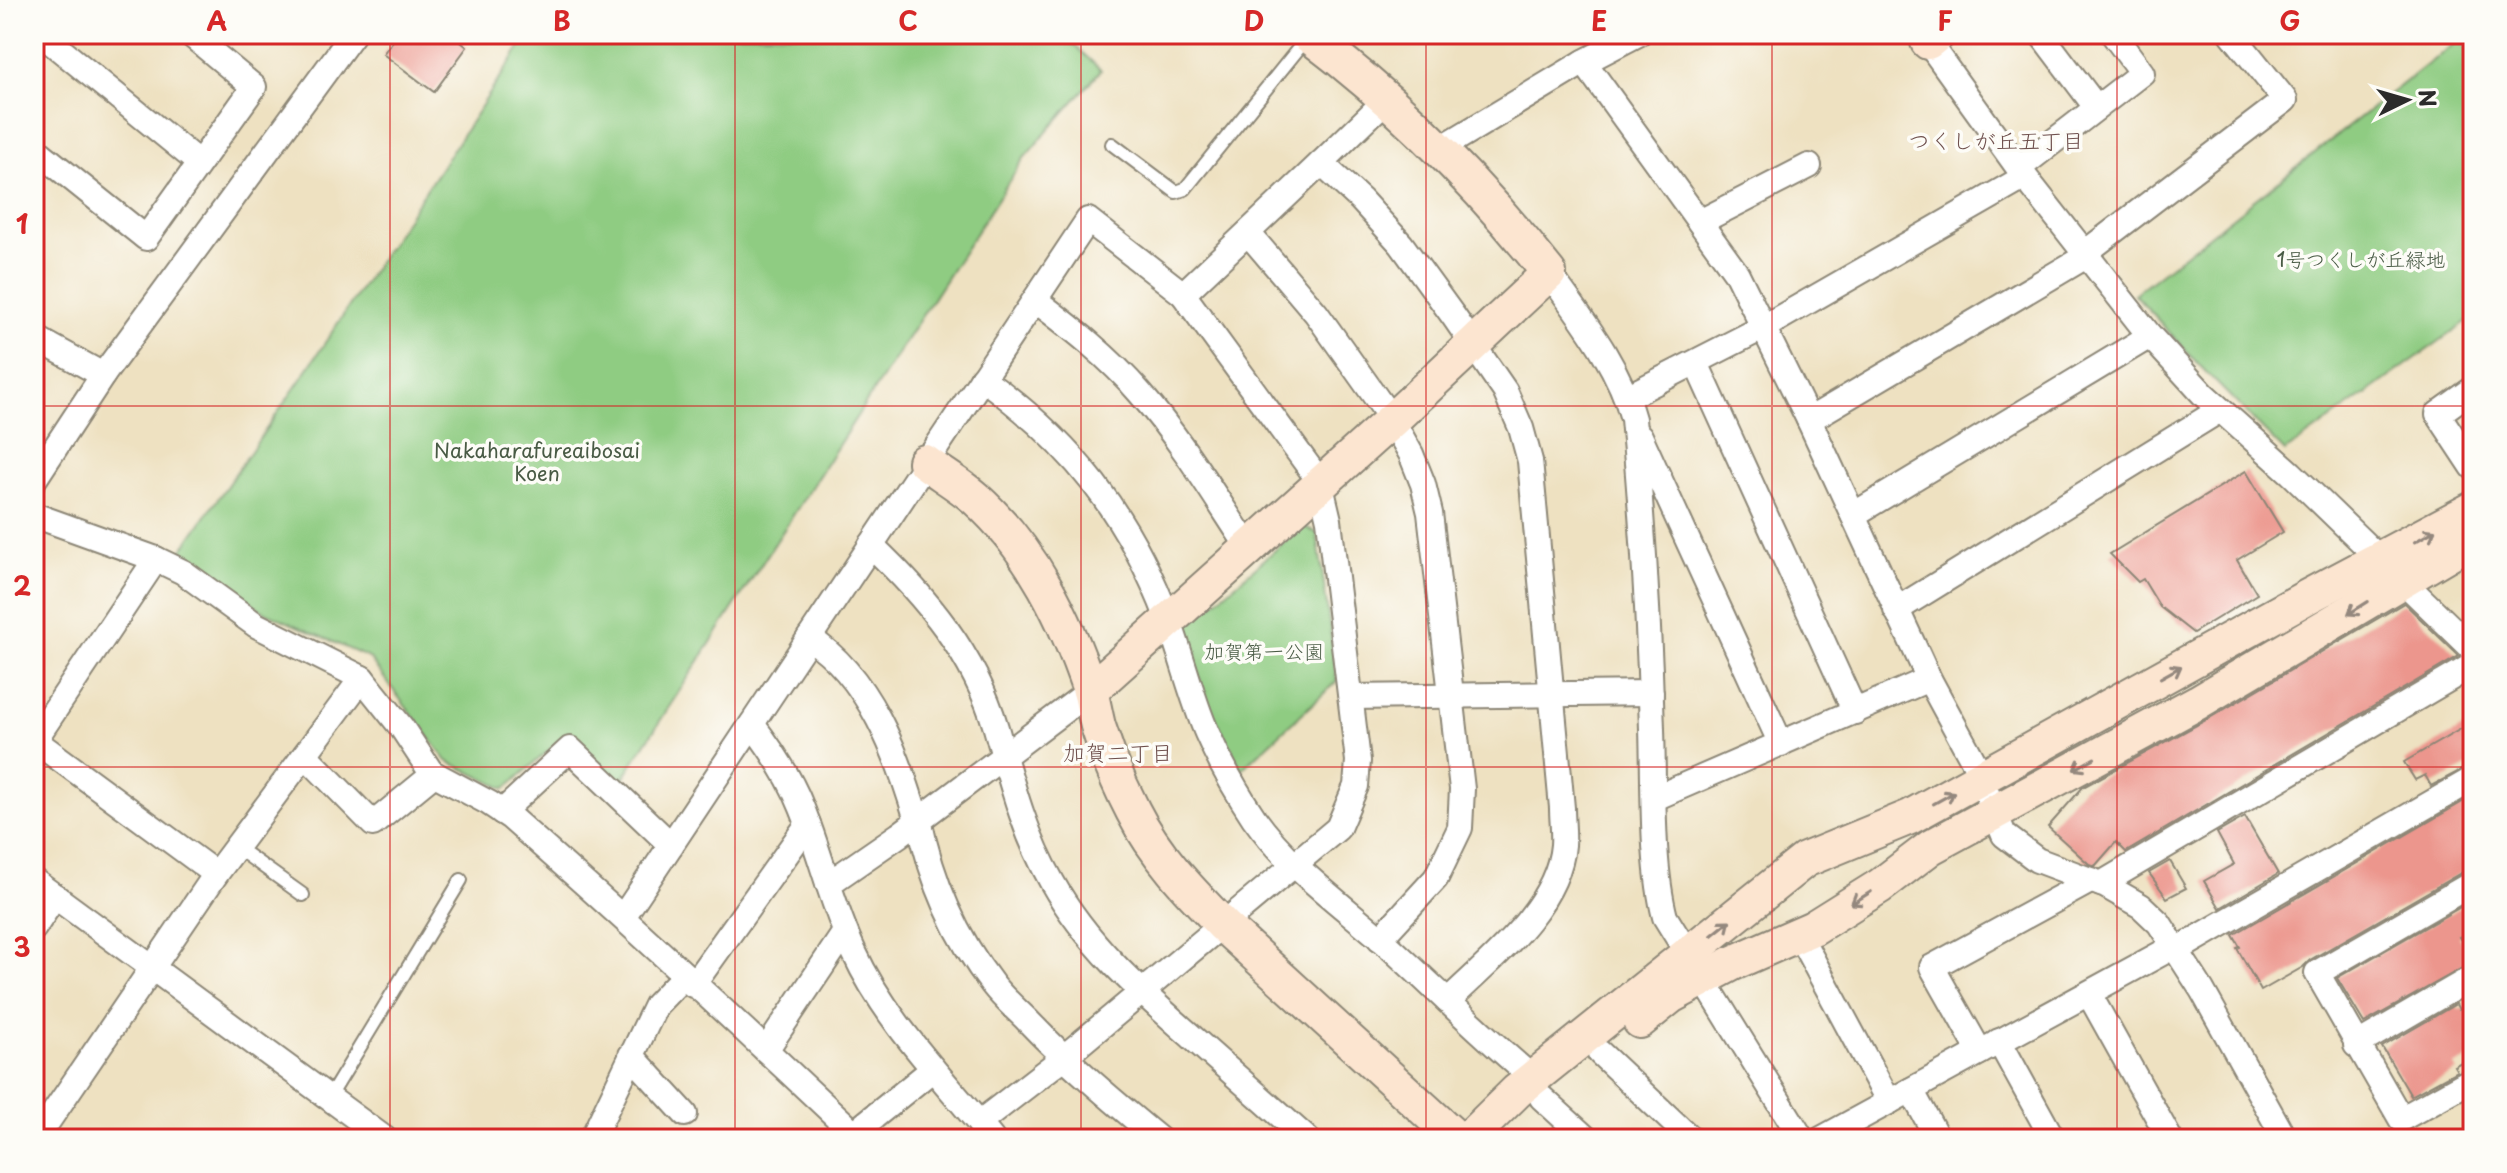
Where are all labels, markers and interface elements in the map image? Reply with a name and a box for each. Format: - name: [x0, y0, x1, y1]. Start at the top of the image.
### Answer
- text: A: [207, 1, 227, 40]
- text: B: [553, 1, 571, 40]
- text: C: [898, 1, 918, 40]
- text: D: [1244, 1, 1264, 40]
- text: E: [1591, 1, 1607, 40]
- text: F: [1937, 1, 1953, 40]
- text: G: [2279, 1, 2301, 40]
- north arrow: [2367, 60, 2447, 140]
- text: N: [2411, 88, 2446, 108]
- district label: つくしが丘五丁目: [1908, 123, 2084, 156]
- text: 1: [16, 204, 28, 243]
- park label: 1号つくしが丘緑地: [2277, 244, 2445, 274]
- park label: Nakaharafureaibosai Koen: [434, 435, 640, 488]
- one-way arrow: [2412, 528, 2436, 543]
- text: 2: [13, 566, 31, 605]
- one-way arrow: [2347, 600, 2370, 616]
- park label: 加賀第一公園: [1204, 636, 1324, 666]
- one-way arrow: [2159, 664, 2182, 680]
- district label: 加賀二丁目: [1063, 735, 1173, 768]
- one-way arrow: [2072, 757, 2096, 773]
- one-way arrow: [1931, 790, 1955, 806]
- one-way arrow: [1850, 890, 1873, 906]
- one-way arrow: [1710, 919, 1731, 937]
- text: 3: [13, 927, 31, 966]

